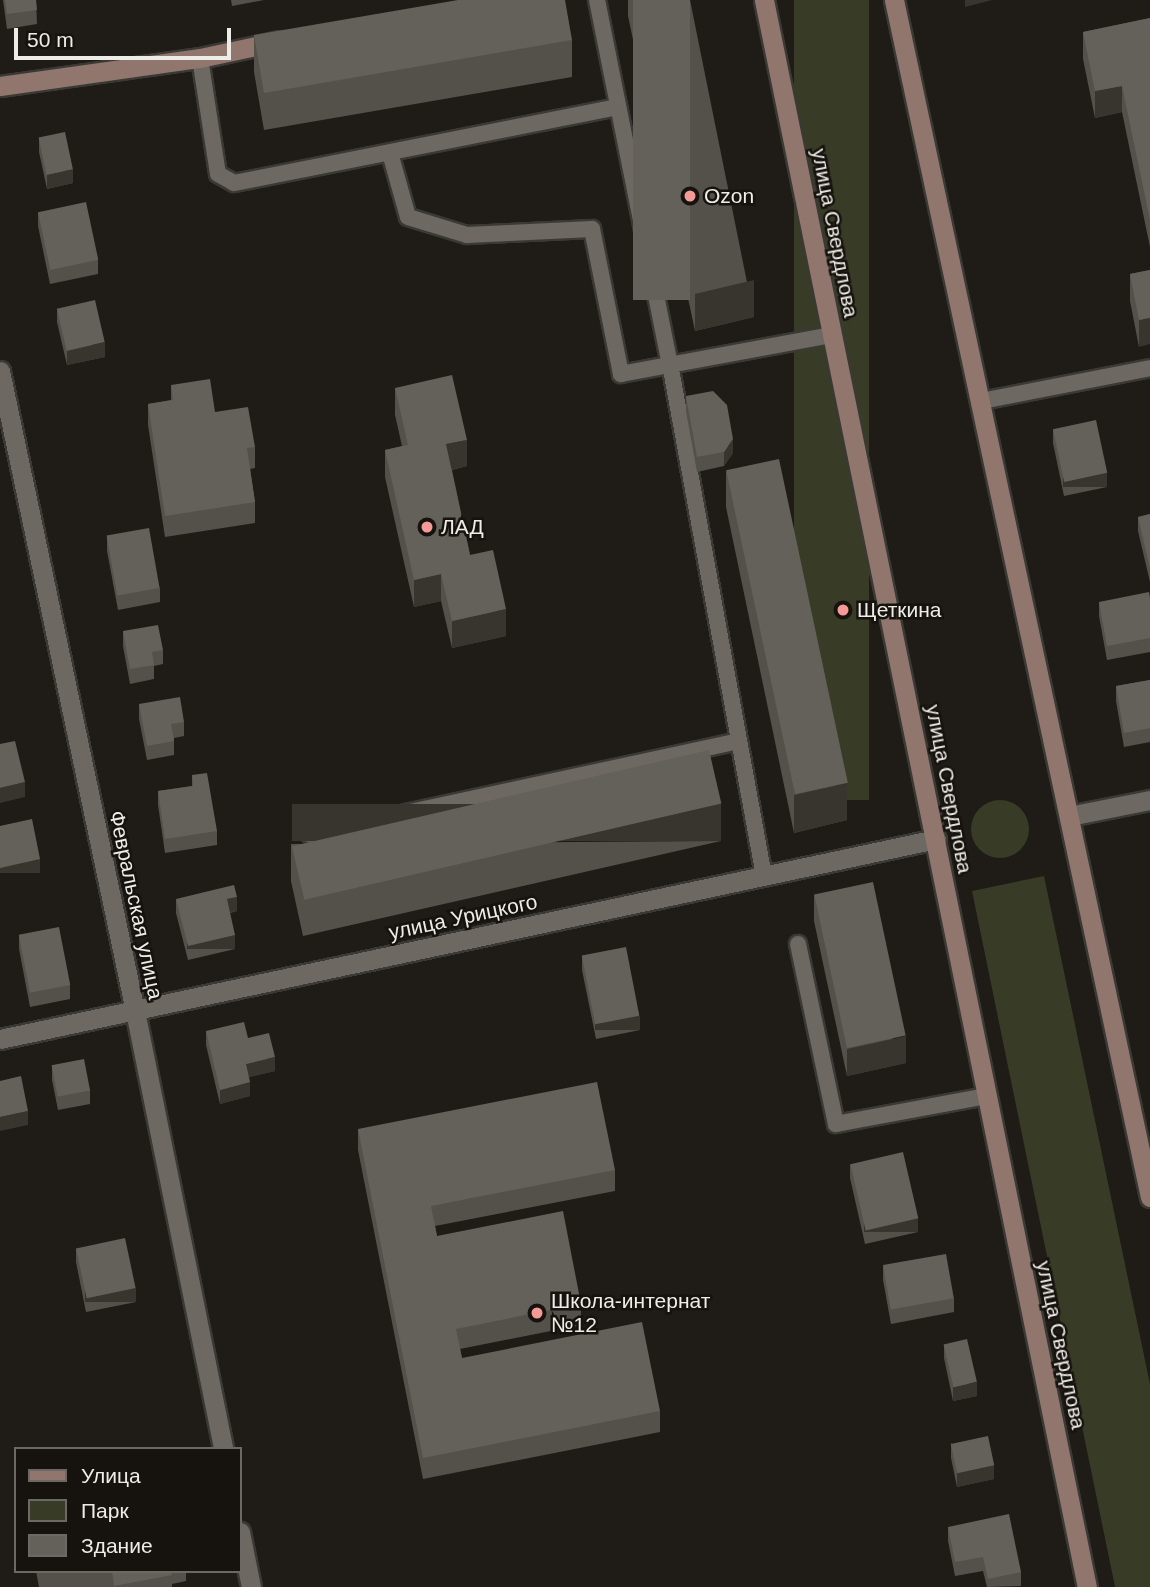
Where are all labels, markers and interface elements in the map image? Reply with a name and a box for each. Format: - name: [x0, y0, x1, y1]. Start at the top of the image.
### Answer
- scale bar: [18, 14, 234, 58]
- text: 50 m: [27, 28, 74, 51]
- street label: улица Свердлова: [806, 146, 864, 320]
- place label: Ozon: [704, 183, 754, 209]
- marker: Ozon: [682, 188, 698, 204]
- place label: ЛАД: [441, 514, 484, 540]
- marker: ЛАД: [419, 519, 435, 535]
- place label: Щеткина: [857, 597, 941, 623]
- marker: Щеткина: [835, 602, 851, 618]
- street label: улица Свердлова: [920, 702, 978, 876]
- street label: Февральская улица: [104, 808, 168, 1002]
- street label: улица Урицкого: [386, 889, 540, 945]
- street label: улица Свердлова: [1031, 1258, 1091, 1432]
- place label: Школа-интернат №12: [551, 1288, 710, 1338]
- marker: Школа-интернат №12: [529, 1305, 545, 1321]
- legend: [14, 1447, 242, 1573]
- text: Улица: [81, 1464, 141, 1487]
- text: Парк: [81, 1499, 129, 1522]
- text: Здание: [81, 1534, 153, 1557]

